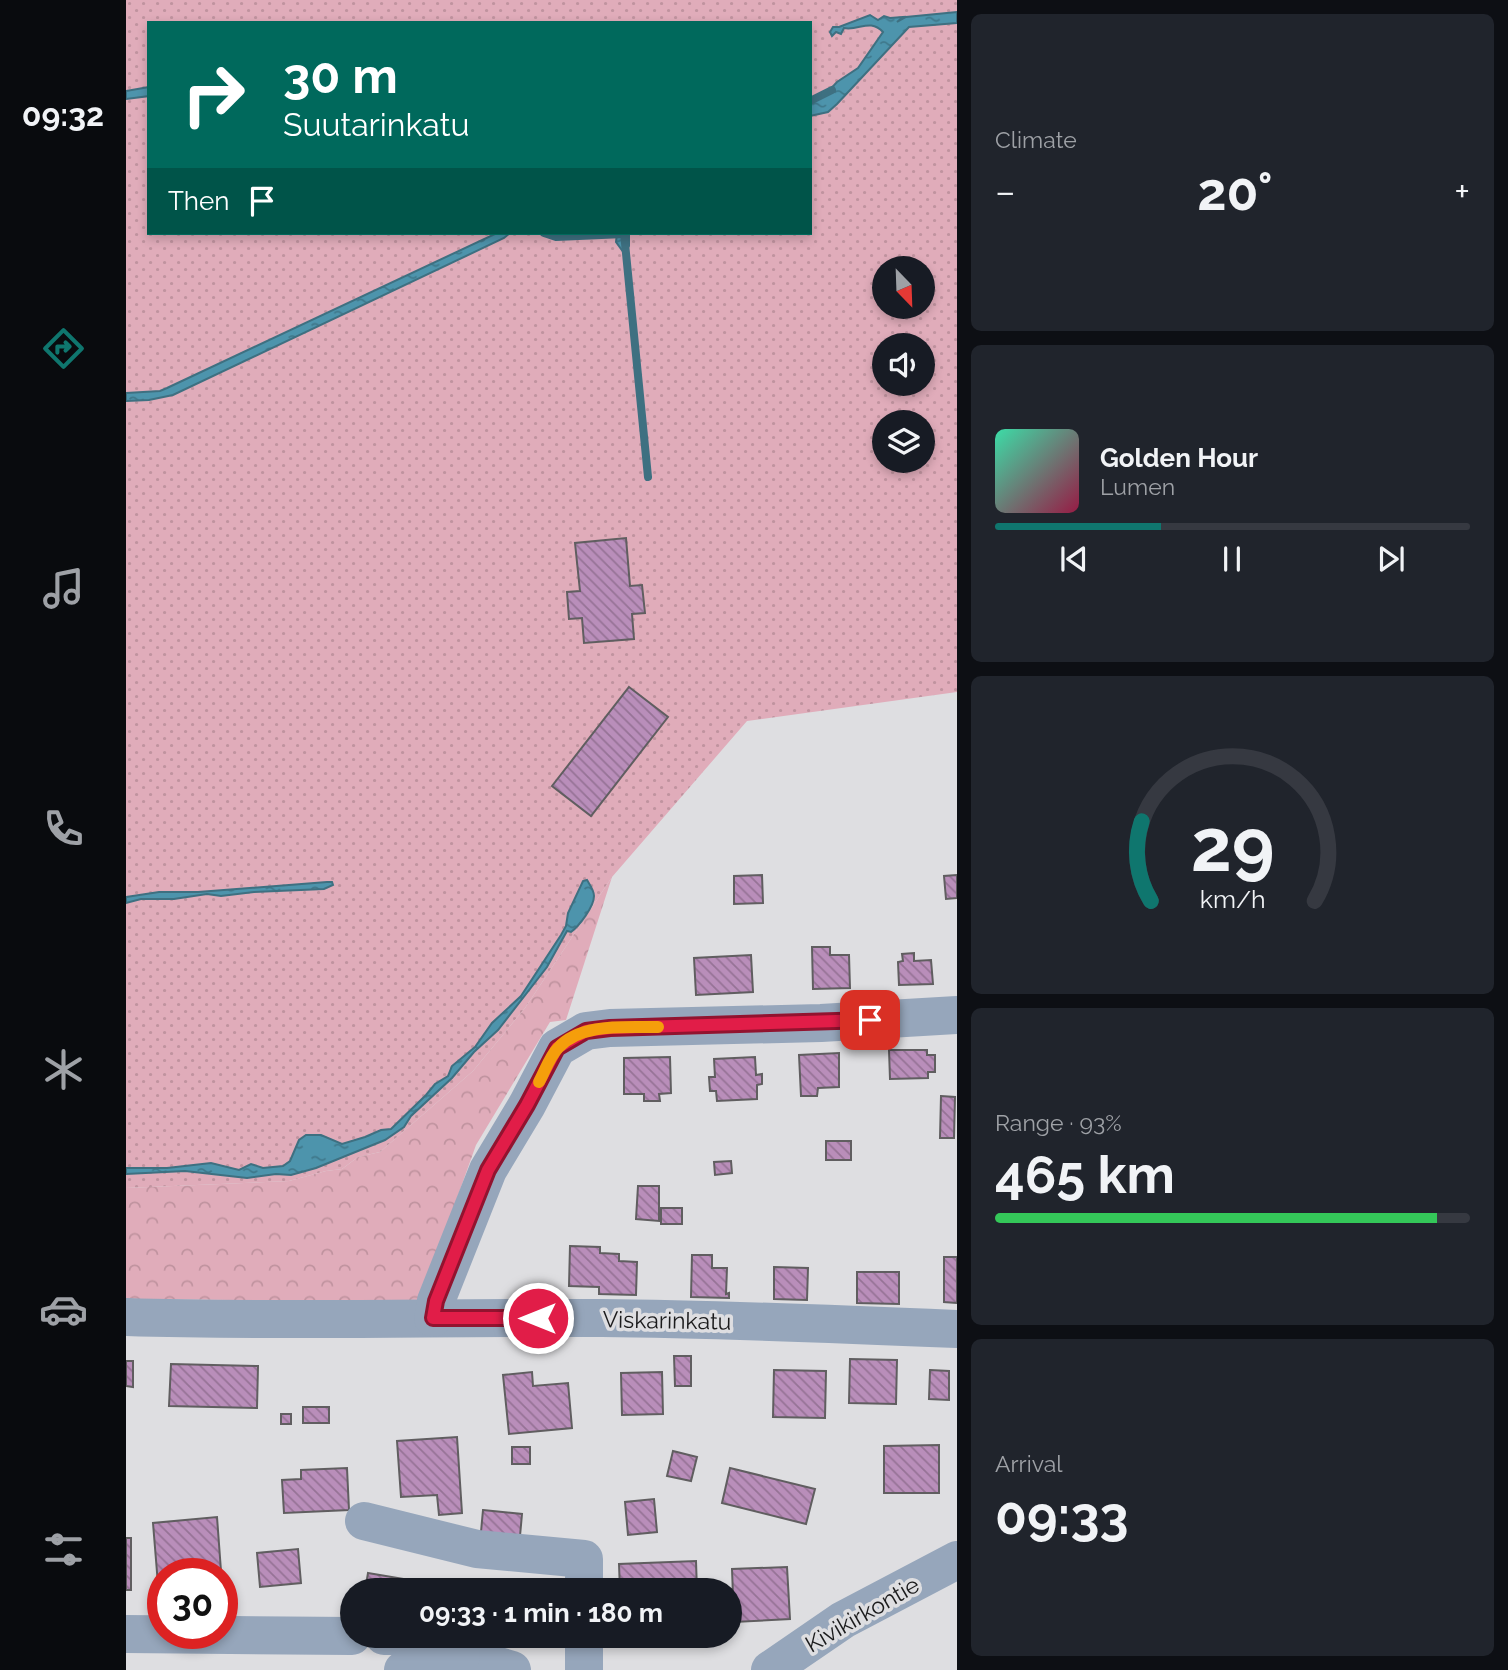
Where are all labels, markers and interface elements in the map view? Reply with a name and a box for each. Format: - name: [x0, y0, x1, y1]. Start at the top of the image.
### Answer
- text: 30 m: [283, 47, 398, 104]
- icon: right: [168, 49, 259, 140]
- text: 09:32: [22, 96, 104, 133]
- text: Suutarinkatu: [283, 106, 469, 143]
- text: Climate: [995, 126, 1077, 153]
- text: 20°: [1197, 161, 1273, 222]
- text: −: [995, 169, 1015, 214]
- text: +: [1454, 169, 1470, 214]
- icon: arrive: [243, 182, 281, 220]
- text: Then: [168, 186, 229, 216]
- north arrow: [872, 256, 934, 318]
- map controls: [872, 256, 935, 473]
- icon: directions: [39, 324, 88, 373]
- button: sound: [872, 333, 935, 396]
- button: layers: [872, 410, 935, 473]
- text: Golden Hour: [1100, 443, 1258, 473]
- text: Lumen: [1100, 473, 1175, 500]
- icon: previous: [1055, 540, 1093, 578]
- icon: pause: [1213, 540, 1251, 578]
- icon: next: [1372, 540, 1410, 578]
- icon: music: [39, 564, 88, 613]
- text: 29: [1191, 803, 1274, 888]
- icon: phone: [39, 804, 88, 853]
- text: km/h: [1200, 884, 1265, 914]
- pin: [840, 990, 900, 1050]
- icon: arrive: [851, 1001, 889, 1039]
- icon: climate: [39, 1045, 88, 1094]
- text: Range · 93%: [995, 1109, 1122, 1136]
- text: 465 km: [995, 1144, 1175, 1205]
- position arrow: [501, 1281, 575, 1355]
- icon: car: [39, 1285, 88, 1334]
- street label: Viskarinkatu: [602, 1305, 732, 1335]
- text: Arrival: [995, 1450, 1062, 1477]
- text: 09:33: [995, 1485, 1128, 1546]
- icon: filters: [39, 1525, 88, 1574]
- speed limit sign: 30: [147, 1558, 238, 1649]
- street label: Kivikirkontie: [800, 1571, 924, 1657]
- text: 09:33 · 1 min · 180 m: [419, 1598, 663, 1628]

